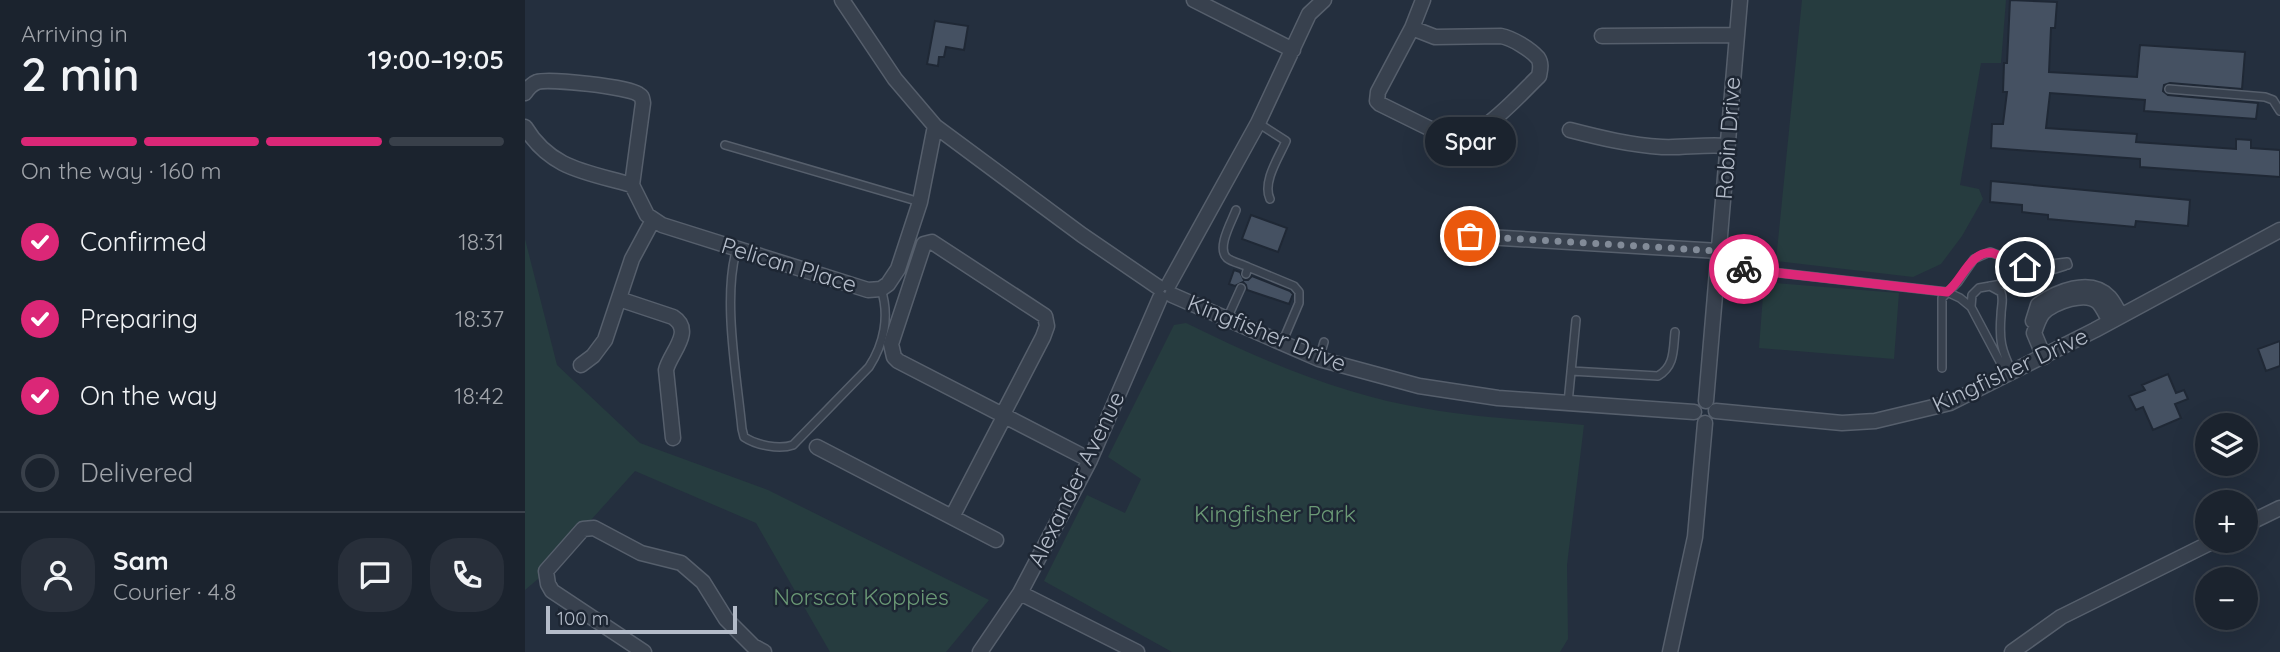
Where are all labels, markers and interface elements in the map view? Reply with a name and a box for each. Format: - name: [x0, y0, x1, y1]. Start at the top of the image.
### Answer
- text: Arriving in: [21, 19, 128, 48]
- text: 19:00–19:05: [368, 43, 504, 76]
- text: 2 min: [21, 45, 140, 103]
- street label: Robin Drive: [1709, 76, 1746, 200]
- callout: Spar: [1425, 117, 1515, 166]
- text: Spar: [1445, 127, 1496, 156]
- text: On the way · 160 m: [21, 156, 222, 185]
- pin: [1440, 206, 1500, 266]
- icon: bag: [1451, 217, 1489, 255]
- icon: check: [21, 223, 59, 261]
- text: Confirmed: [80, 225, 207, 258]
- text: 18:31: [458, 227, 504, 256]
- street label: Pelican Place: [718, 230, 860, 299]
- courier: [1709, 234, 1779, 304]
- pin: [1995, 237, 2055, 297]
- icon: home: [2006, 248, 2044, 286]
- icon: bike: [1725, 250, 1763, 288]
- street label: Kingfisher Drive: [1184, 288, 1351, 378]
- icon: check: [21, 300, 59, 338]
- text: Preparing: [80, 302, 198, 335]
- text: 18:37: [455, 304, 504, 333]
- street label: Kingfisher Drive: [1927, 321, 2092, 418]
- icon: check: [21, 377, 59, 415]
- text: On the way: [80, 379, 218, 412]
- text: 18:42: [454, 381, 504, 410]
- street label: Alexander Avenue: [1020, 386, 1131, 571]
- map controls: [2195, 413, 2258, 630]
- button: layers: [2195, 413, 2258, 476]
- text: Delivered: [80, 456, 193, 489]
- button: +: [2195, 490, 2258, 553]
- park label: Kingfisher Park: [1194, 499, 1356, 528]
- button: person: [21, 538, 95, 612]
- button: chat: [338, 538, 412, 612]
- button: phone: [430, 538, 504, 612]
- text: Sam: [113, 544, 169, 577]
- button: −: [2195, 567, 2258, 630]
- text: Courier · 4.8: [113, 577, 236, 606]
- park label: Norscot Koppies: [773, 582, 949, 611]
- scale bar: [546, 603, 737, 635]
- text: 100 m: [557, 606, 609, 630]

